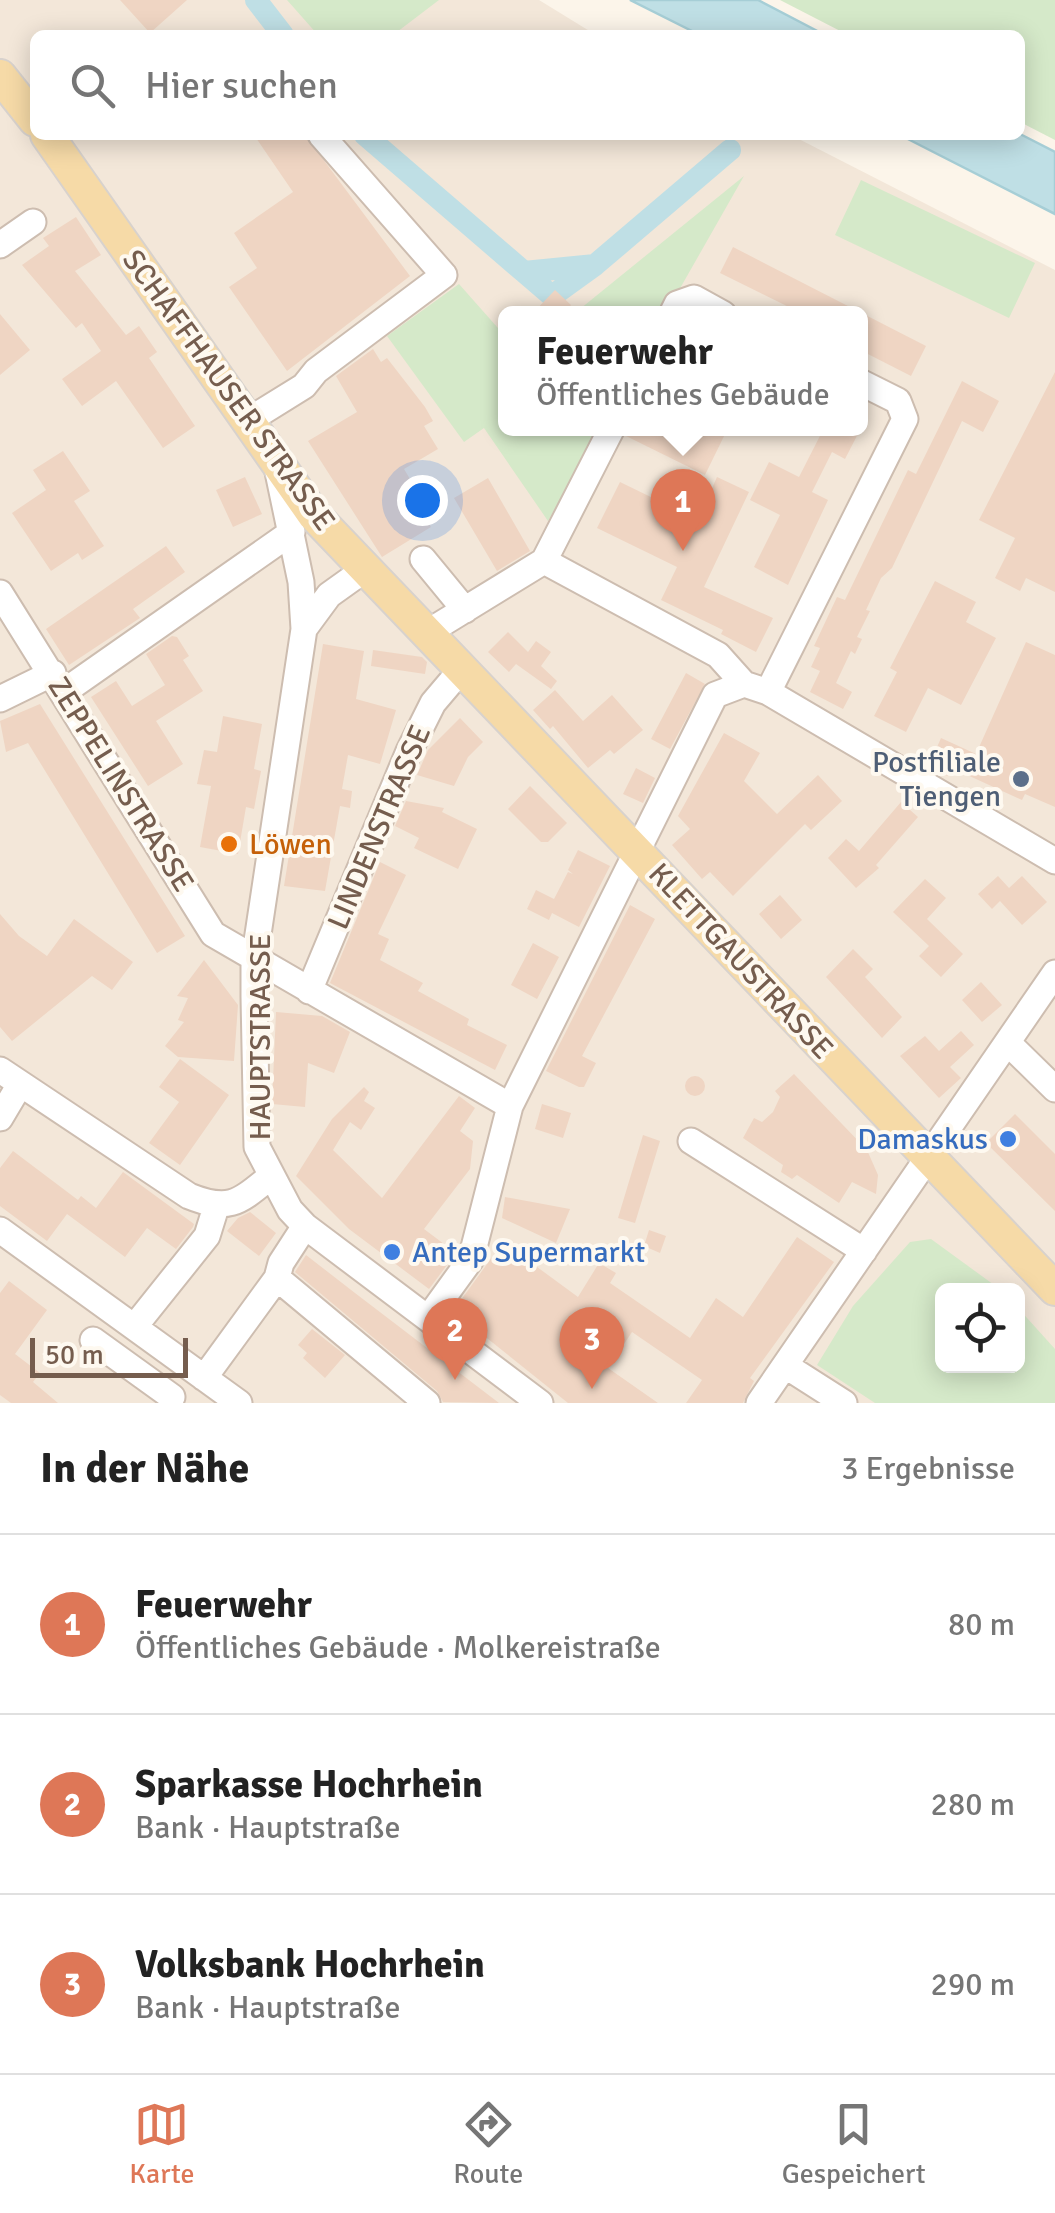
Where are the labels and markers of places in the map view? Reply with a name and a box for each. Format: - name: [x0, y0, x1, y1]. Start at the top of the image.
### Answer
- pin: 1: [650, 468, 716, 551]
- place label: Postfiliale Tiengen: [872, 744, 1001, 815]
- marker: Postfiliale Tiengen: [1010, 768, 1032, 790]
- place label: Löwen: [249, 826, 332, 863]
- marker: Löwen: [218, 833, 240, 855]
- place label: Damaskus: [857, 1121, 988, 1158]
- marker: Damaskus: [997, 1128, 1019, 1150]
- place label: Antep Supermarkt: [412, 1234, 645, 1271]
- marker: Antep Supermarkt: [381, 1241, 403, 1263]
- pin: 2: [422, 1298, 488, 1380]
- pin: 3: [560, 1306, 624, 1389]

